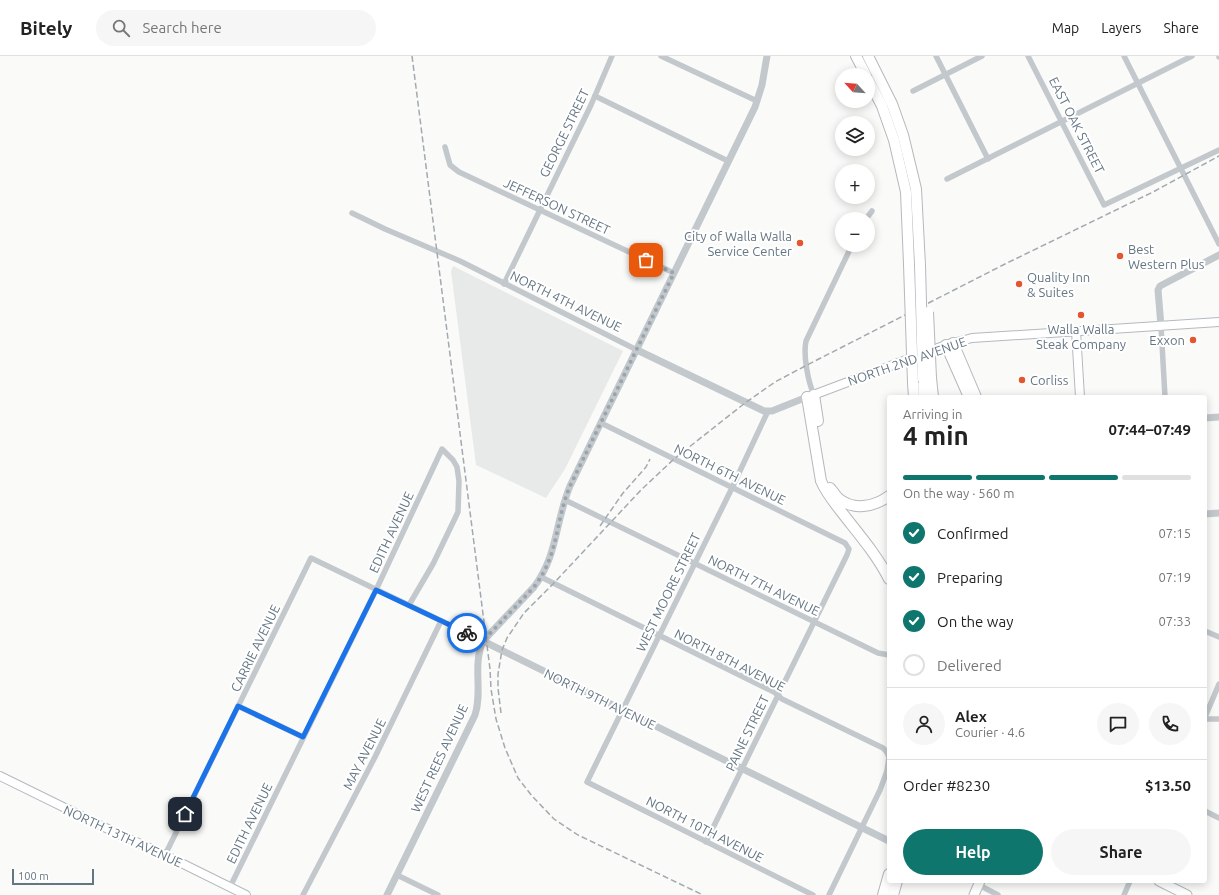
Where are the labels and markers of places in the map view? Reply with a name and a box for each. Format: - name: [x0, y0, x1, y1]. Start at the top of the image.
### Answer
- place label: City of Walla Walla Service Center: [684, 229, 792, 258]
- marker: City of Walla Walla Service Center: [795, 238, 805, 248]
- place label: Best Western Plus: [1128, 242, 1205, 271]
- pin: [629, 243, 663, 277]
- marker: Best Western Plus: [1115, 251, 1125, 261]
- place label: Quality Inn & Suites: [1027, 270, 1090, 299]
- marker: Quality Inn & Suites: [1014, 279, 1024, 289]
- marker: Walla Walla Steak Company: [1076, 310, 1086, 320]
- place label: Walla Walla Steak Company: [1036, 322, 1126, 351]
- place label: Exxon: [1149, 333, 1185, 347]
- marker: Exxon: [1188, 335, 1198, 345]
- place label: Corliss: [1030, 373, 1069, 387]
- marker: Corliss: [1017, 375, 1027, 385]
- pin: [168, 797, 202, 831]

